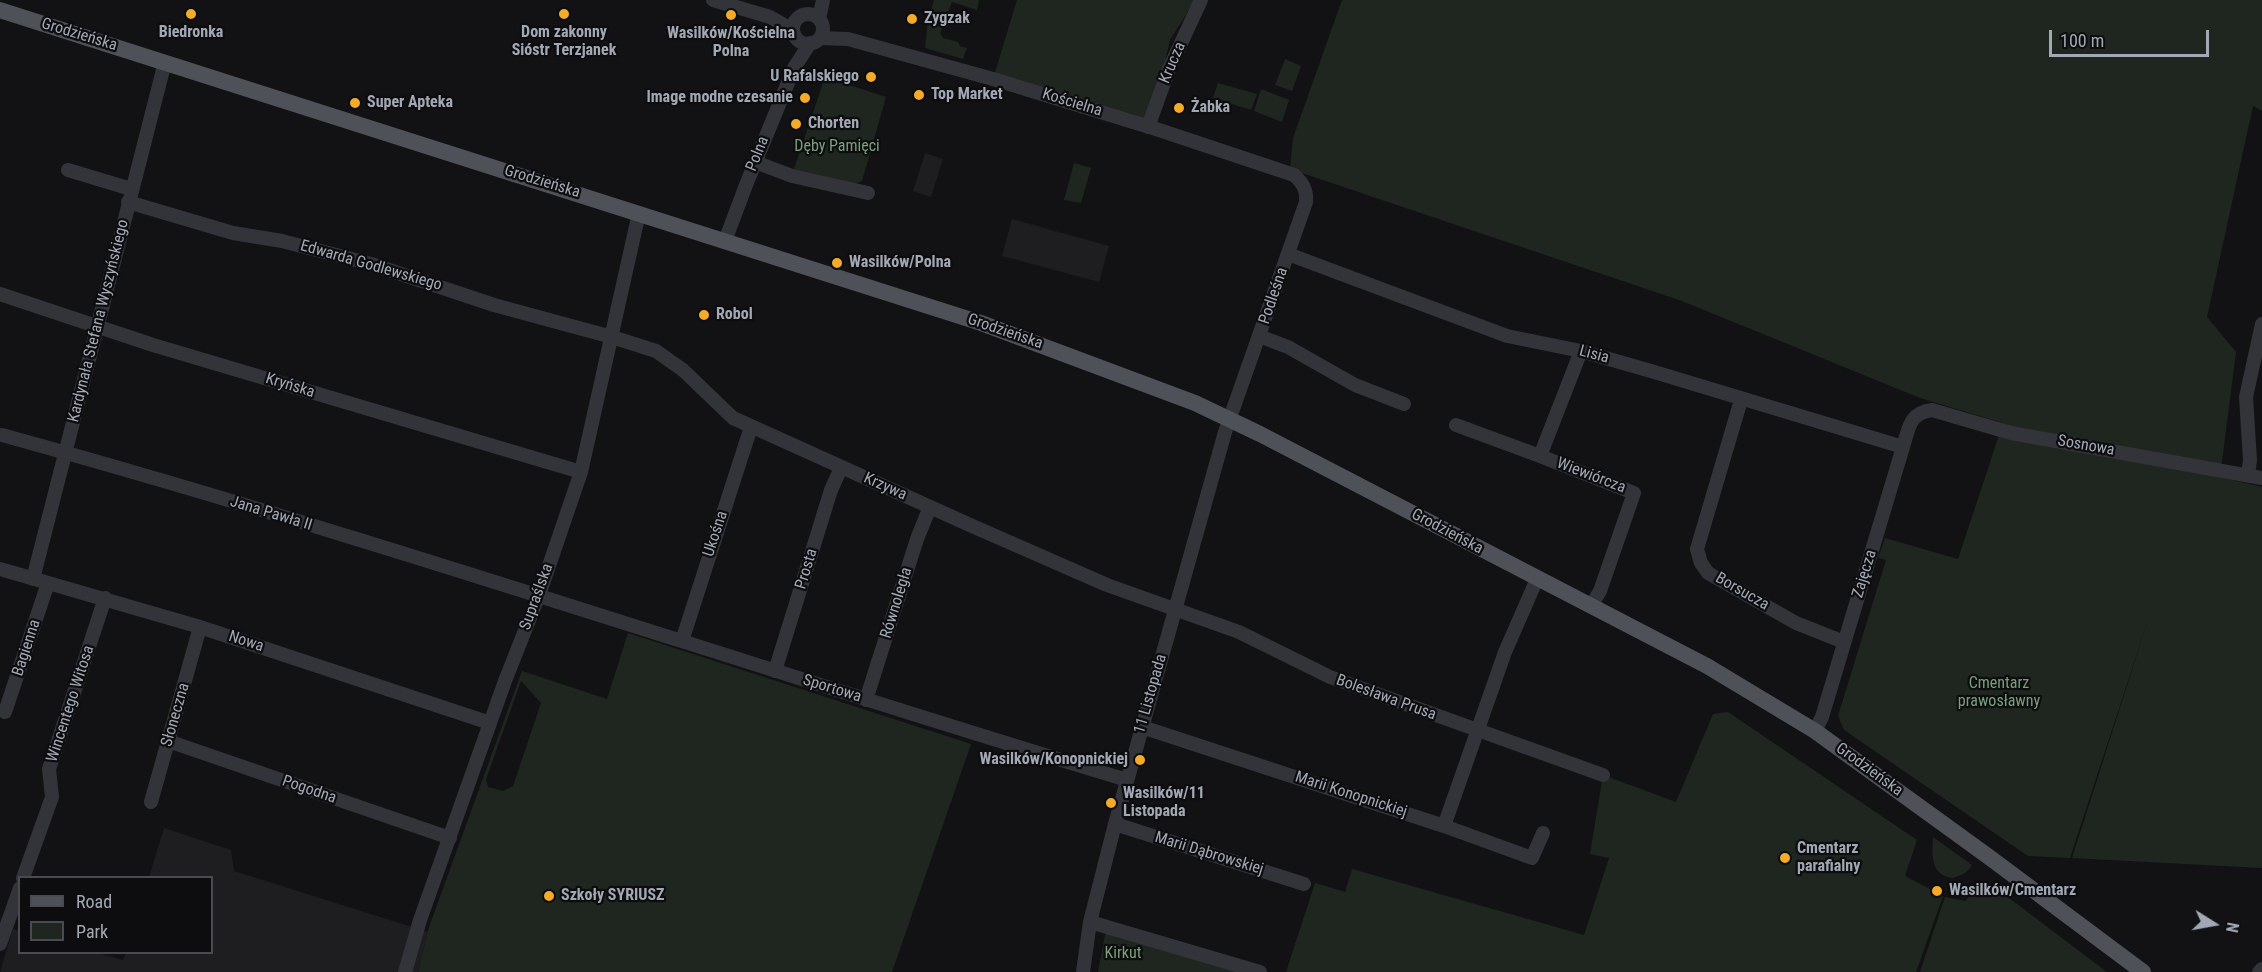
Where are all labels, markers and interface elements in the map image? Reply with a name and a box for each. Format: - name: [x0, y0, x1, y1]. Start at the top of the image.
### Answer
- marker: Biedronka: [184, 7, 198, 21]
- marker: Dom zakonny Sióstr Terzjanek: [557, 7, 571, 21]
- marker: Wasilków/Kościelna Polna: [724, 8, 738, 22]
- place label: Zygzak: [924, 9, 970, 29]
- marker: Zygzak: [905, 12, 919, 26]
- street label: Grodzieńska: [39, 14, 119, 56]
- scale bar: [2052, 18, 2212, 56]
- place label: Biedronka: [159, 23, 223, 43]
- place label: Dom zakonny Sióstr Terzjanek: [512, 23, 616, 61]
- place label: Wasilków/Kościelna Polna: [667, 24, 795, 62]
- text: 100 m: [2060, 30, 2104, 51]
- street label: Krucza: [1156, 39, 1190, 87]
- place label: U Rafalskiego: [770, 67, 859, 87]
- marker: U Rafalskiego: [864, 70, 878, 84]
- place label: Top Market: [931, 85, 1003, 105]
- street label: Kościelna: [1040, 85, 1104, 121]
- place label: Image modne czesanie: [646, 88, 793, 108]
- marker: Top Market: [912, 88, 926, 102]
- marker: Image modne czesanie: [798, 91, 812, 105]
- place label: Super Apteka: [367, 93, 453, 113]
- marker: Super Apteka: [348, 96, 362, 110]
- place label: Żabka: [1191, 98, 1230, 118]
- marker: Żabka: [1172, 101, 1186, 115]
- place label: Chorten: [808, 114, 859, 134]
- marker: Chorten: [789, 117, 803, 131]
- street label: Polna: [742, 134, 774, 174]
- park label: Dęby Pamięci: [794, 137, 880, 157]
- street label: Grodzieńska: [502, 161, 582, 203]
- street label: Kardynała Stefana Wyszyńskiego: [65, 218, 133, 424]
- street label: Edwarda Godlewskiego: [298, 237, 444, 295]
- place label: Wasilków/Polna: [849, 253, 951, 273]
- marker: Wasilków/Polna: [830, 256, 844, 270]
- street label: Podleśna: [1255, 265, 1293, 327]
- place label: Robol: [716, 305, 753, 325]
- marker: Robol: [697, 308, 711, 322]
- street label: Grodzieńska: [965, 310, 1045, 354]
- street label: Lisia: [1577, 342, 1611, 368]
- street label: Kryńska: [263, 369, 317, 403]
- street label: Sosnowa: [2056, 432, 2116, 460]
- street label: Wiewiórcza: [1554, 454, 1628, 498]
- street label: Krzywa: [860, 469, 910, 505]
- street label: Jana Pawła II: [228, 492, 314, 536]
- street label: Grodzieńska: [1408, 505, 1486, 559]
- street label: Ukośna: [700, 509, 732, 559]
- street label: Prosta: [792, 546, 822, 592]
- street label: Zajęcza: [1849, 548, 1881, 600]
- street label: Supraślska: [516, 561, 558, 633]
- street label: Równoległa: [877, 565, 917, 641]
- street label: Borsucza: [1712, 569, 1772, 615]
- street label: Bagienna: [9, 617, 45, 679]
- street label: Nowa: [226, 627, 266, 657]
- street label: Wincentego Witosa: [43, 643, 99, 765]
- street label: 11 Listopada: [1130, 652, 1172, 736]
- street label: Sportowa: [800, 671, 864, 707]
- street label: Bolesława Prusa: [1333, 671, 1439, 725]
- park label: Cmentarz prawosławny: [1958, 674, 2040, 712]
- street label: Słoneczna: [158, 681, 194, 749]
- street label: Grodzieńska: [1832, 739, 1906, 801]
- place label: Wasilków/Konopnickiej: [979, 750, 1128, 770]
- marker: Wasilków/Konopnickiej: [1133, 753, 1147, 767]
- street label: Marii Konopnickiej: [1293, 768, 1409, 822]
- street label: Pogodna: [279, 772, 339, 808]
- place label: Wasilków/11 Listopada: [1123, 784, 1205, 822]
- marker: Wasilków/11 Listopada: [1104, 796, 1118, 810]
- street label: Marii Dąbrowskiej: [1152, 828, 1266, 880]
- place label: Cmentarz parafialny: [1797, 839, 1860, 877]
- marker: Cmentarz parafialny: [1778, 851, 1792, 865]
- legend: [18, 876, 213, 954]
- place label: Wasilków/Cmentarz: [1949, 881, 2076, 901]
- marker: Wasilków/Cmentarz: [1930, 884, 1944, 898]
- place label: Szkoły SYRIUSZ: [561, 886, 665, 906]
- marker: Szkoły SYRIUSZ: [542, 889, 556, 903]
- text: Road: [76, 891, 112, 912]
- north arrow: [2184, 894, 2244, 954]
- text: Park: [76, 921, 108, 942]
- text: N: [2222, 921, 2242, 934]
- park label: Kirkut: [1105, 944, 1141, 964]

